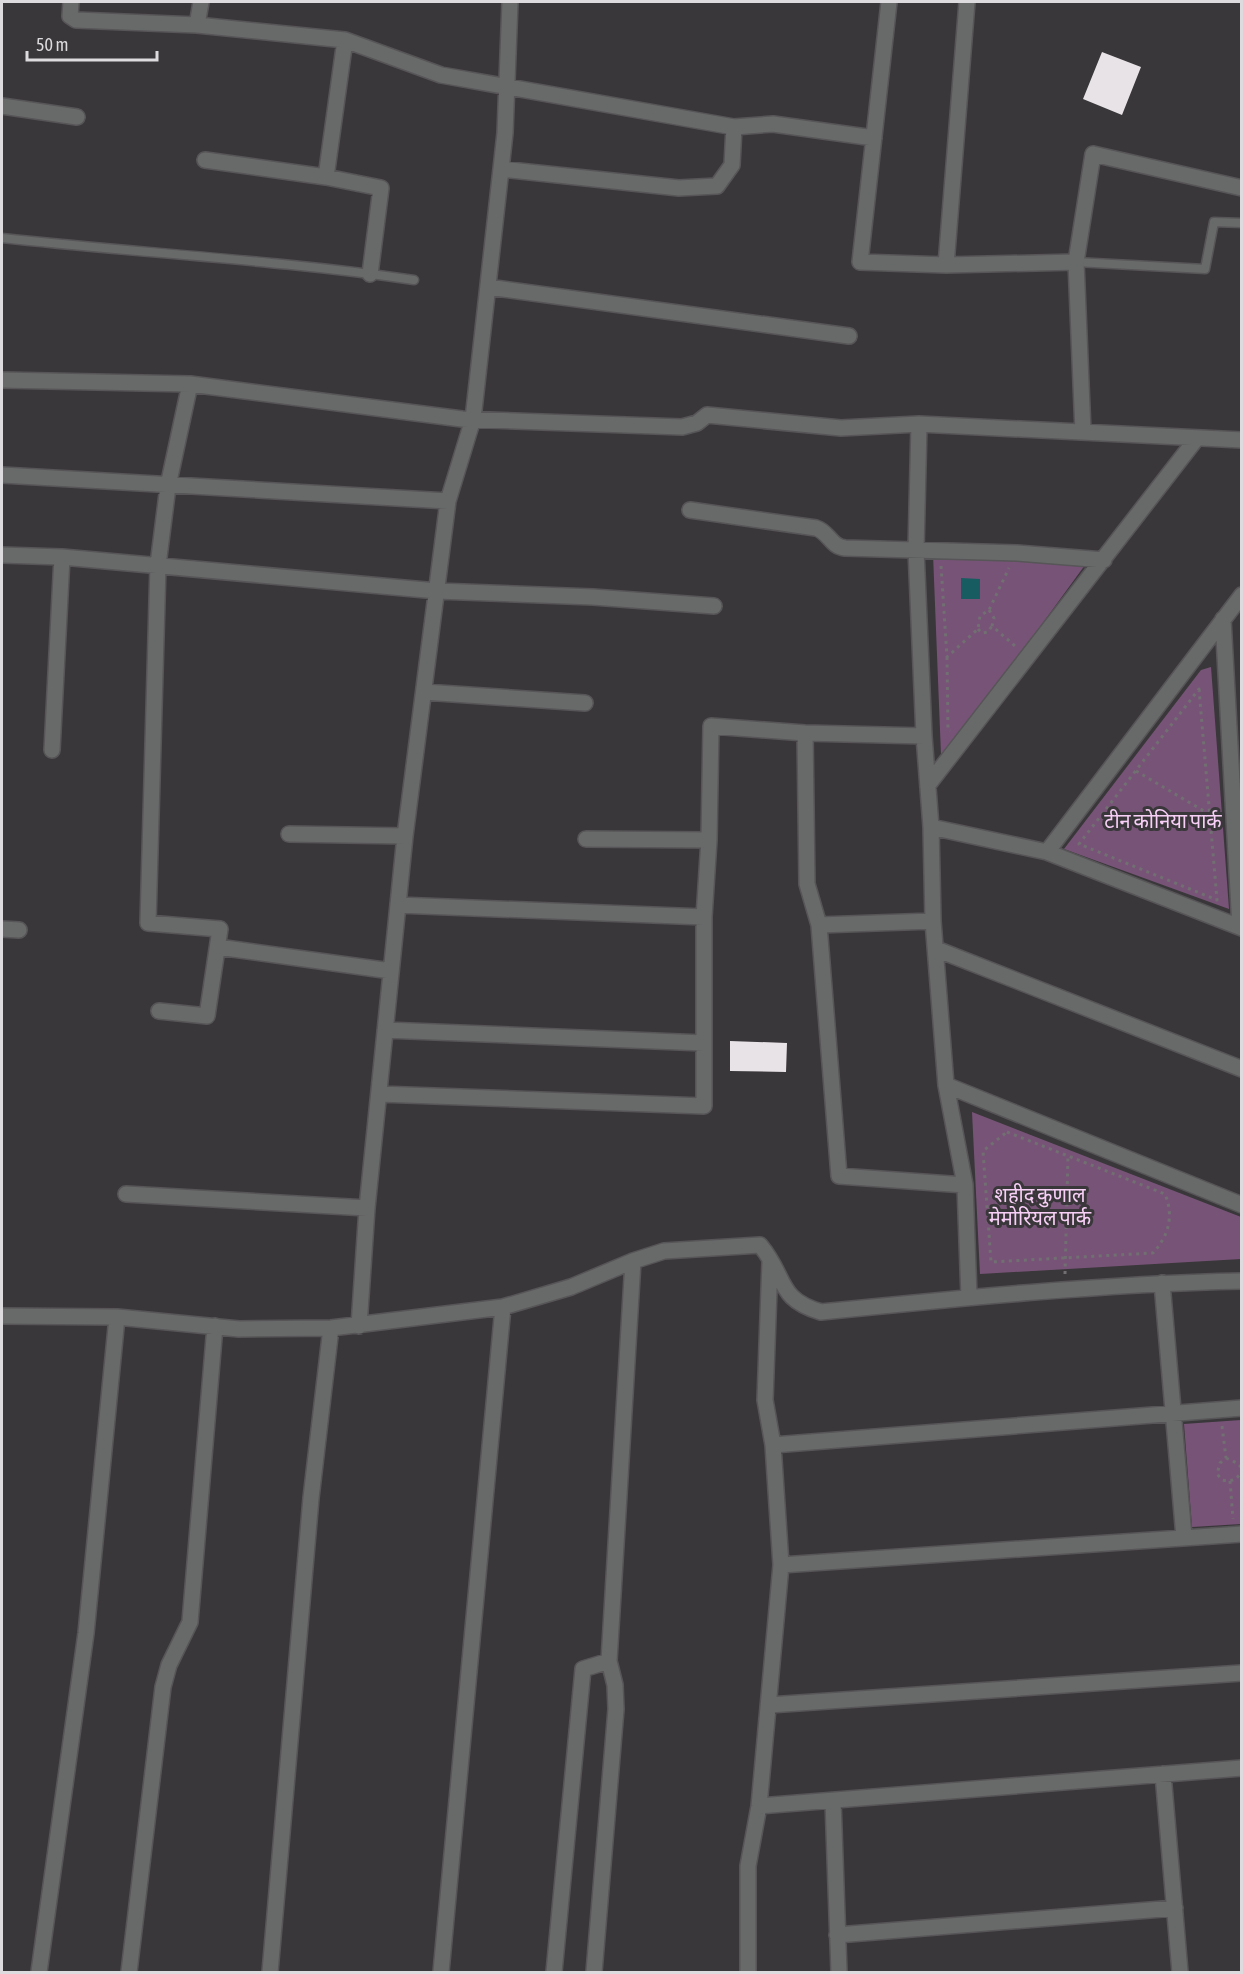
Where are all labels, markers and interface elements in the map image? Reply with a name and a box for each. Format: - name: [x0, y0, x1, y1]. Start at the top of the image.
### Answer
- scale bar: [27, 24, 158, 62]
- text: 50 m: [36, 34, 68, 55]
- park label: टीन कोनिया पार्क: [1104, 809, 1222, 832]
- park label: शहीद कुणाल मेमोरियल पार्क: [989, 1183, 1092, 1229]

